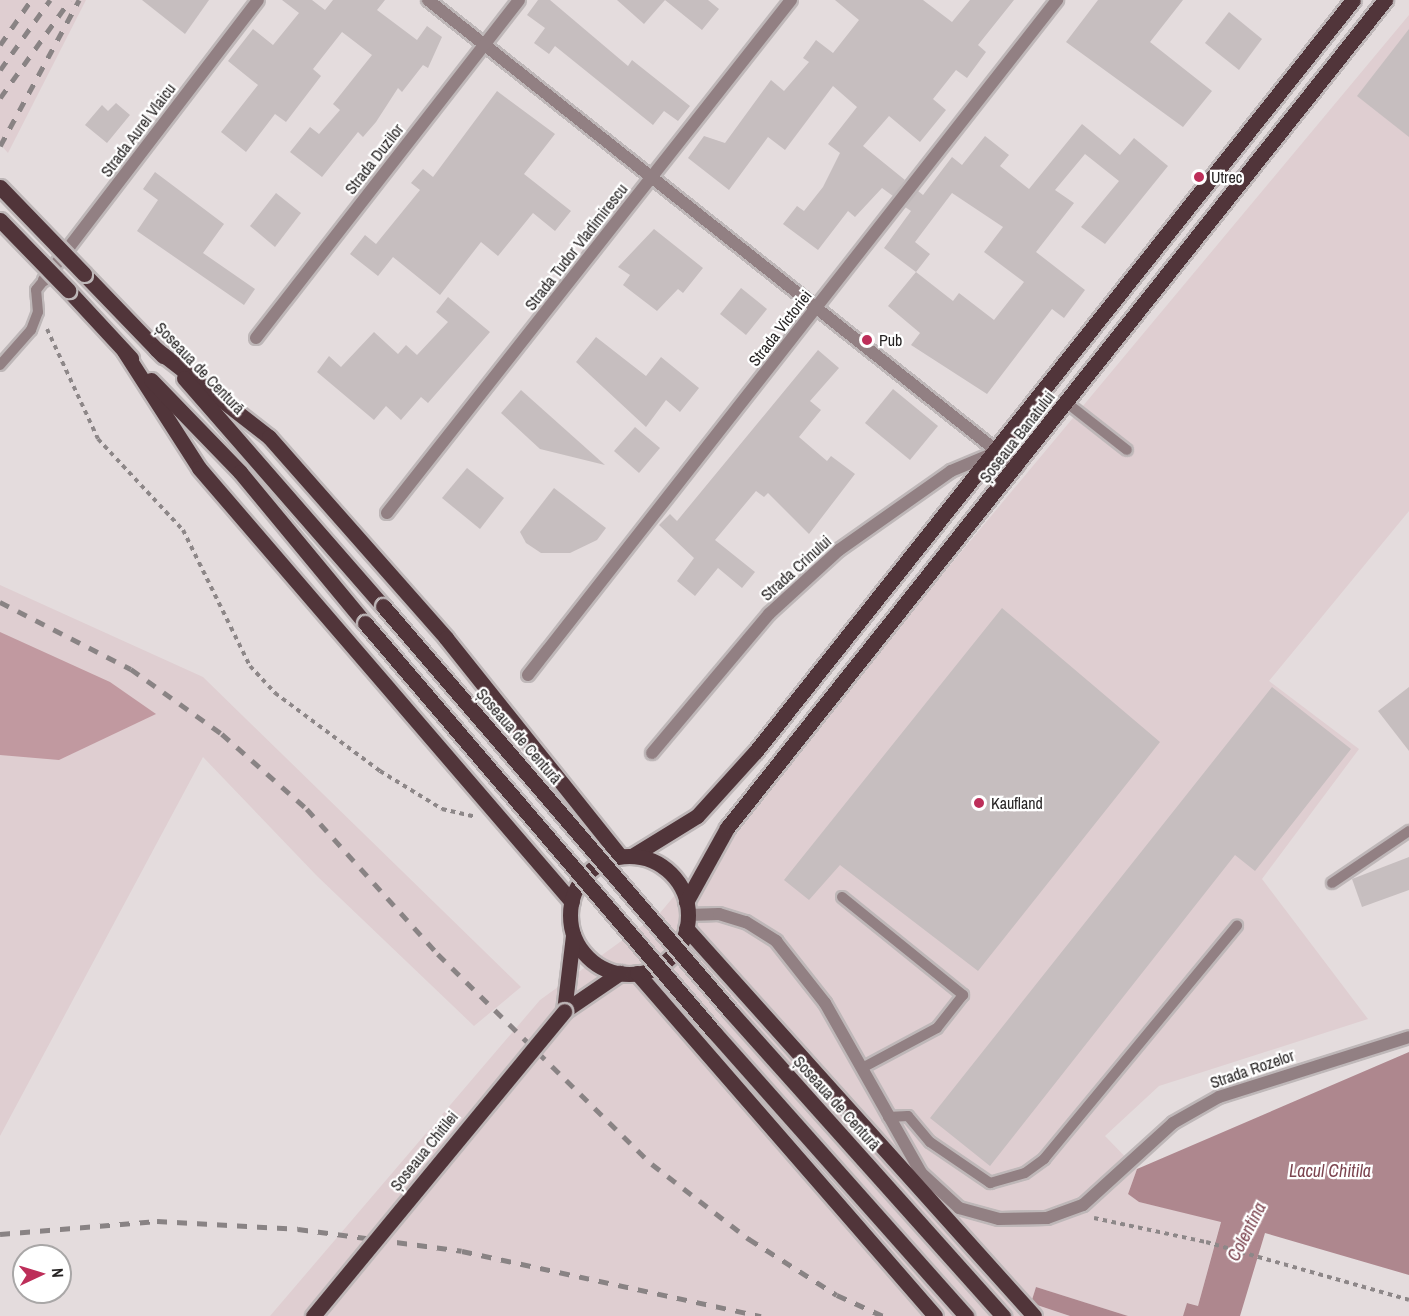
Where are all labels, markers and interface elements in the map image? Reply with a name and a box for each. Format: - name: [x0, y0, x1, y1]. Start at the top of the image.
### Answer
- street label: Strada Aurel Vlaicu: [96, 79, 180, 181]
- street label: Strada Duzilor: [341, 120, 407, 198]
- place label: Utrec: [1211, 167, 1242, 187]
- marker: Utrec: [1192, 170, 1206, 184]
- street label: Strada Tudor Vladimirescu: [521, 180, 631, 314]
- street label: Strada Victoriei: [744, 286, 816, 370]
- street label: Șoseaua de Centură: [151, 318, 249, 418]
- place label: Pub: [879, 330, 902, 350]
- marker: Pub: [860, 333, 874, 347]
- street label: Șoseaua Banatului: [975, 387, 1059, 487]
- street label: Strada Crinului: [757, 531, 835, 605]
- street label: Șoseaua de Centură: [472, 684, 566, 788]
- place label: Kaufland: [991, 793, 1043, 813]
- marker: Kaufland: [972, 796, 986, 810]
- street label: Strada Rozelor: [1208, 1046, 1296, 1092]
- street label: Șoseaua de Centură: [790, 1052, 884, 1154]
- street label: Șoseaua Chitilei: [386, 1107, 462, 1195]
- water label: Lacul Chitila: [1289, 1160, 1371, 1182]
- water label: Colentina: [1223, 1199, 1271, 1265]
- north arrow: [12, 1244, 72, 1304]
- text: N: [47, 1267, 69, 1278]

